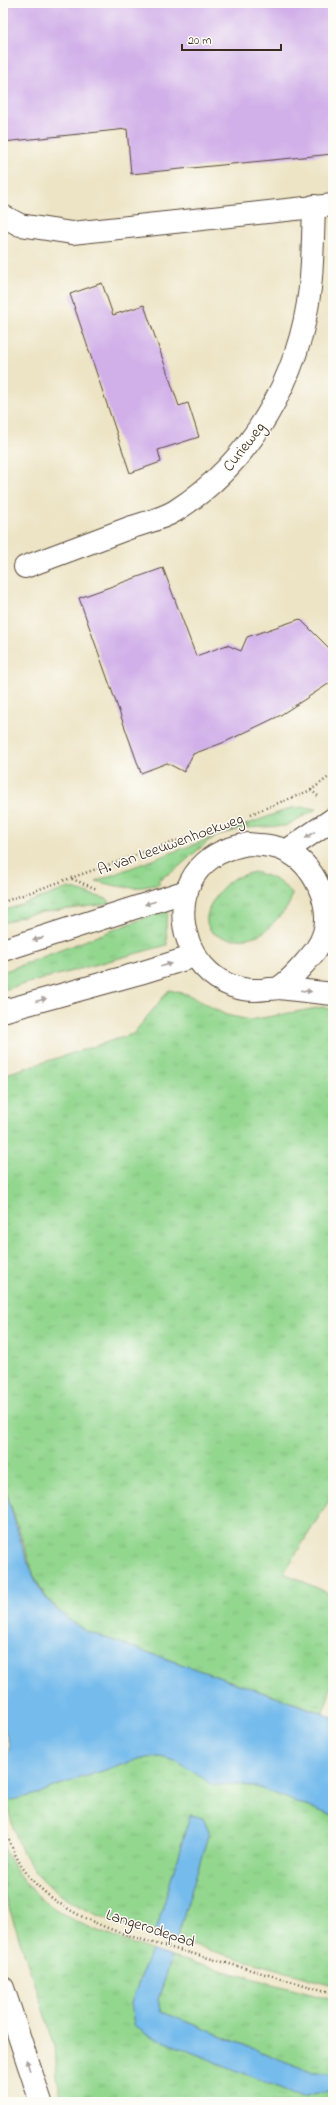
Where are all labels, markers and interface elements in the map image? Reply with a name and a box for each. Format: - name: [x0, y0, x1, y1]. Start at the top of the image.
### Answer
- scale bar: [182, 26, 281, 52]
- text: 20 m: [188, 32, 211, 50]
- street label: Curieweg: [217, 417, 272, 477]
- street label: A. van Leeuwenhoekweg: [94, 807, 247, 882]
- one-way arrow: [305, 831, 315, 839]
- one-way arrow: [144, 900, 156, 906]
- one-way arrow: [32, 936, 44, 942]
- one-way arrow: [160, 962, 172, 968]
- one-way arrow: [300, 988, 312, 994]
- one-way arrow: [34, 997, 47, 1003]
- street label: Langerodepad: [103, 1903, 198, 1955]
- one-way arrow: [25, 2059, 31, 2071]

